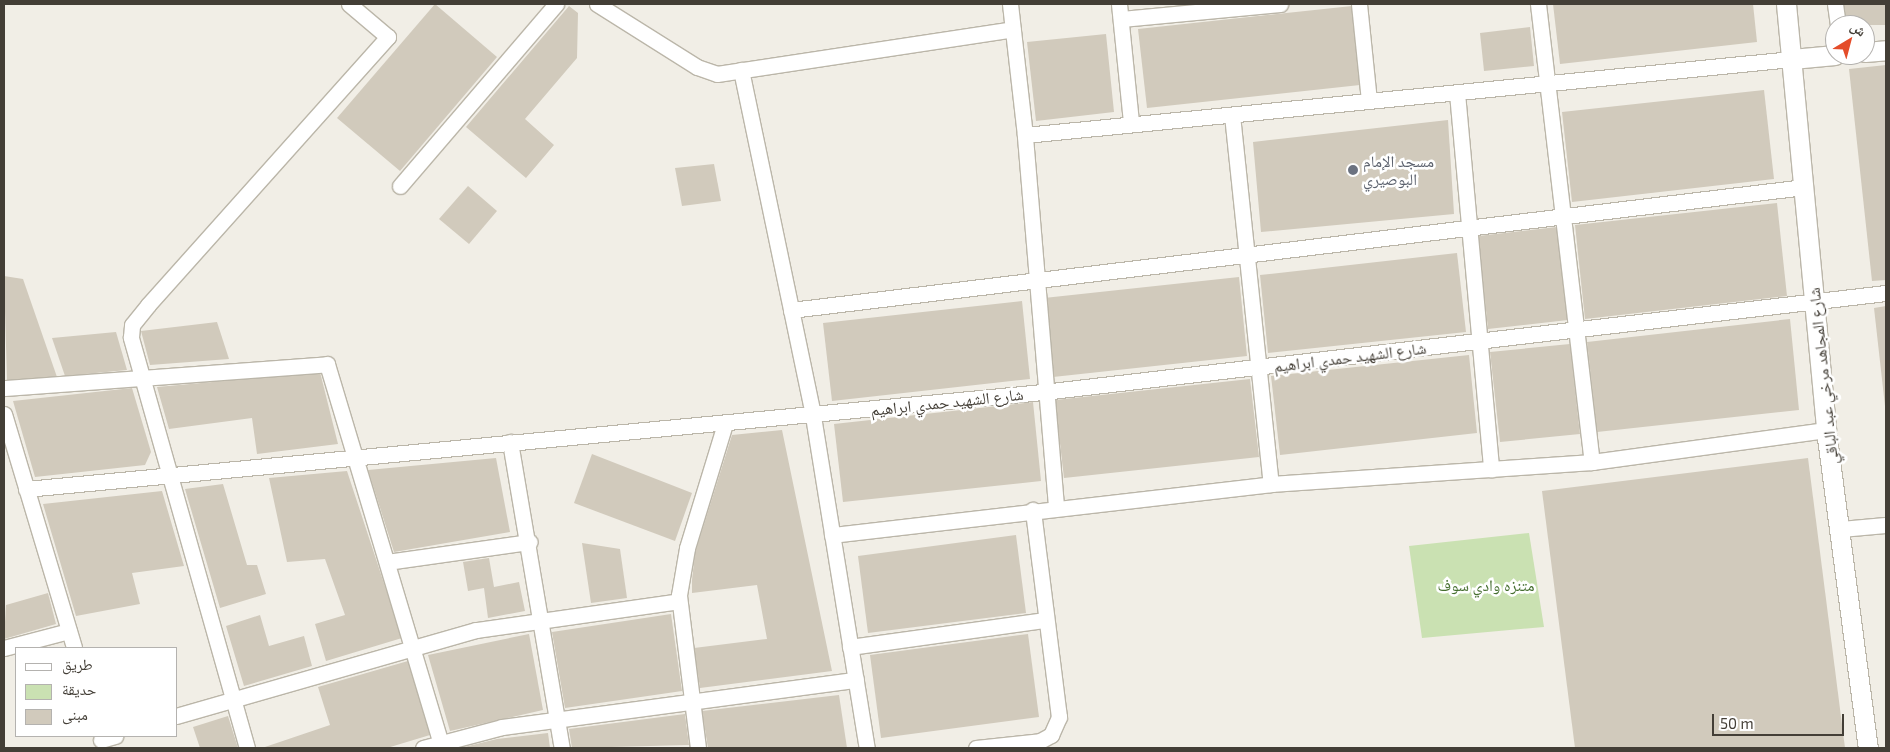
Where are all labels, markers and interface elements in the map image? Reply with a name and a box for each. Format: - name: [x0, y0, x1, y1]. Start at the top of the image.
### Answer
- north arrow: [1825, 15, 1875, 65]
- text: ش: [1848, 17, 1870, 40]
- place label: مسجد الإمام البوصيري: [1363, 151, 1434, 189]
- marker: مسجد الإمام البوصيري: [1347, 164, 1359, 176]
- street label: شارع المجاهد مرخي عبد الباقي: [1804, 287, 1842, 465]
- street label: شارع الشهيد حمدي ابراهيم: [1273, 338, 1427, 376]
- street label: شارع الشهيد حمدي ابراهيم: [870, 384, 1024, 420]
- park label: متنزه وادي سوف: [1437, 575, 1535, 595]
- legend: [15, 647, 178, 737]
- text: طريق: [62, 655, 93, 673]
- text: حديقة: [62, 680, 96, 698]
- scale bar: [1715, 704, 1848, 736]
- text: مبنى: [62, 705, 88, 723]
- text: 50 m: [1720, 714, 1754, 732]

